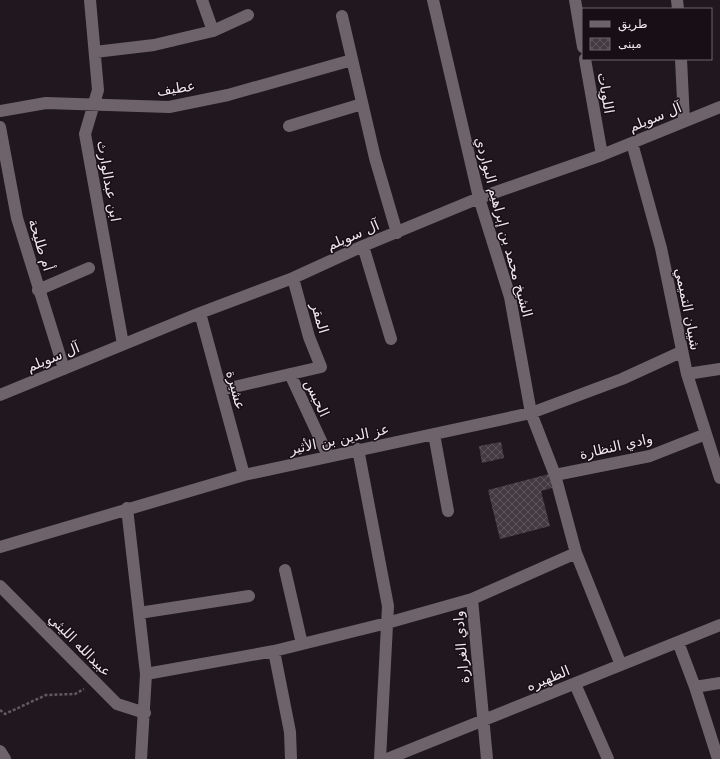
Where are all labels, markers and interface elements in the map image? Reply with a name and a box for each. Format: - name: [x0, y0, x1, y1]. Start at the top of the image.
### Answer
- legend: [582, 8, 712, 60]
- text: طريق: [618, 17, 648, 32]
- text: مبنى: [618, 37, 642, 51]
- street label: اللويات: [594, 71, 617, 115]
- street label: عطيف: [156, 77, 196, 99]
- street label: آل سويلم: [626, 99, 685, 136]
- street label: الشيخ محمد بن إبراهيم البواردي: [471, 135, 536, 319]
- street label: ابن عبدالوارث: [93, 139, 124, 223]
- street label: آل سويلم: [324, 216, 383, 254]
- street label: أم طليحة: [26, 217, 57, 273]
- street label: شيبان التميمي: [671, 266, 704, 352]
- street label: المقر: [307, 300, 332, 335]
- street label: آل سويلم: [24, 339, 83, 376]
- street label: عشيرة: [222, 369, 249, 412]
- street label: الحبس: [301, 377, 333, 420]
- street label: عز الدين بن الأثير: [286, 420, 391, 459]
- street label: وادي النظارة: [578, 430, 654, 463]
- street label: عبيدالله الليثي: [45, 610, 115, 680]
- street label: وادي الغرارة: [450, 610, 473, 684]
- street label: الظهيره: [524, 662, 572, 695]

